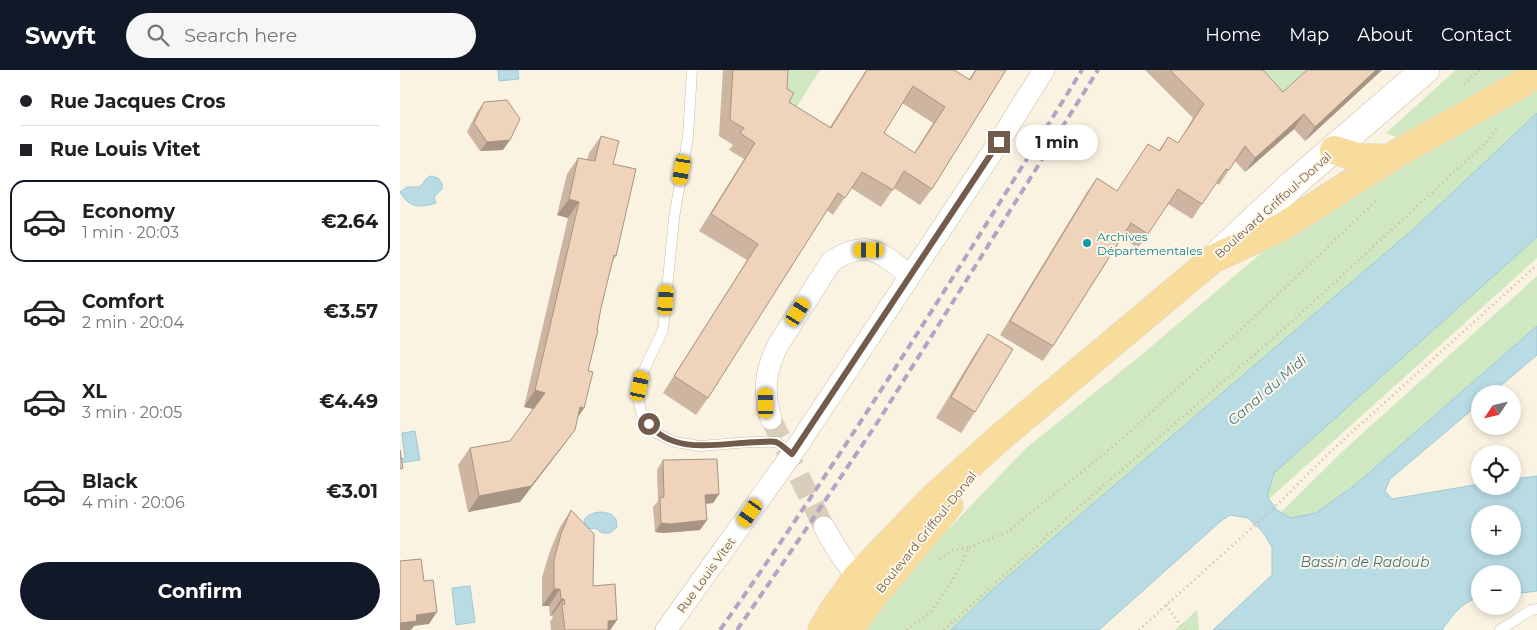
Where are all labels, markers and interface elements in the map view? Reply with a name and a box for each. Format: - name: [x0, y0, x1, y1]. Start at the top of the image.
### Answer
- search box: [126, 13, 476, 58]
- text: Swyft: [25, 21, 96, 50]
- icon: search: [144, 21, 172, 49]
- text: Search here: [184, 24, 297, 47]
- text: Home: [1205, 24, 1261, 46]
- text: Map: [1289, 24, 1329, 46]
- text: About: [1357, 24, 1413, 46]
- text: Contact: [1441, 24, 1512, 46]
- text: Rue Jacques Cros: [50, 90, 226, 113]
- callout: 1 min: [1016, 124, 1099, 160]
- route end: [988, 131, 1010, 153]
- text: 1 min: [1035, 133, 1079, 152]
- text: Rue Louis Vitet: [50, 138, 200, 161]
- street label: Boulevard Griffoul-Dorval: [1212, 149, 1334, 261]
- car: [672, 154, 691, 186]
- icon: car: [22, 199, 67, 244]
- text: Economy: [82, 200, 175, 223]
- text: €2.64: [321, 210, 378, 233]
- text: 1 min · 20:03: [82, 223, 179, 242]
- place label: Archives Départementales: [1097, 229, 1203, 258]
- marker: Archives Départementales: [1081, 237, 1093, 249]
- car: [854, 243, 884, 258]
- car: [657, 285, 674, 315]
- icon: car: [22, 289, 67, 334]
- text: Comfort: [82, 290, 164, 313]
- car: [783, 295, 812, 329]
- text: €3.57: [324, 300, 378, 323]
- text: 2 min · 20:04: [82, 313, 184, 332]
- water label: Canal du Midi: [1224, 351, 1310, 429]
- car: [629, 370, 650, 402]
- icon: car: [22, 379, 67, 424]
- text: XL: [82, 380, 107, 403]
- north arrow: [1471, 385, 1521, 435]
- map controls: [1471, 385, 1521, 615]
- car: [758, 388, 773, 418]
- text: €4.49: [319, 390, 378, 413]
- text: 3 min · 20:05: [82, 403, 182, 422]
- route start: [638, 413, 660, 435]
- button: locate: [1471, 445, 1521, 495]
- street label: Boulevard Griffoul-Dorval: [872, 468, 980, 596]
- icon: car: [22, 469, 67, 514]
- text: Black: [82, 470, 138, 493]
- text: €3.01: [326, 480, 378, 503]
- text: 4 min · 20:06: [82, 493, 185, 512]
- car: [735, 496, 764, 530]
- button: +: [1471, 505, 1521, 555]
- street label: Rue Louis Vitet: [673, 534, 739, 616]
- water label: Bassin de Radoub: [1300, 553, 1430, 571]
- button: Confirm: [20, 562, 380, 620]
- button: −: [1471, 565, 1521, 615]

